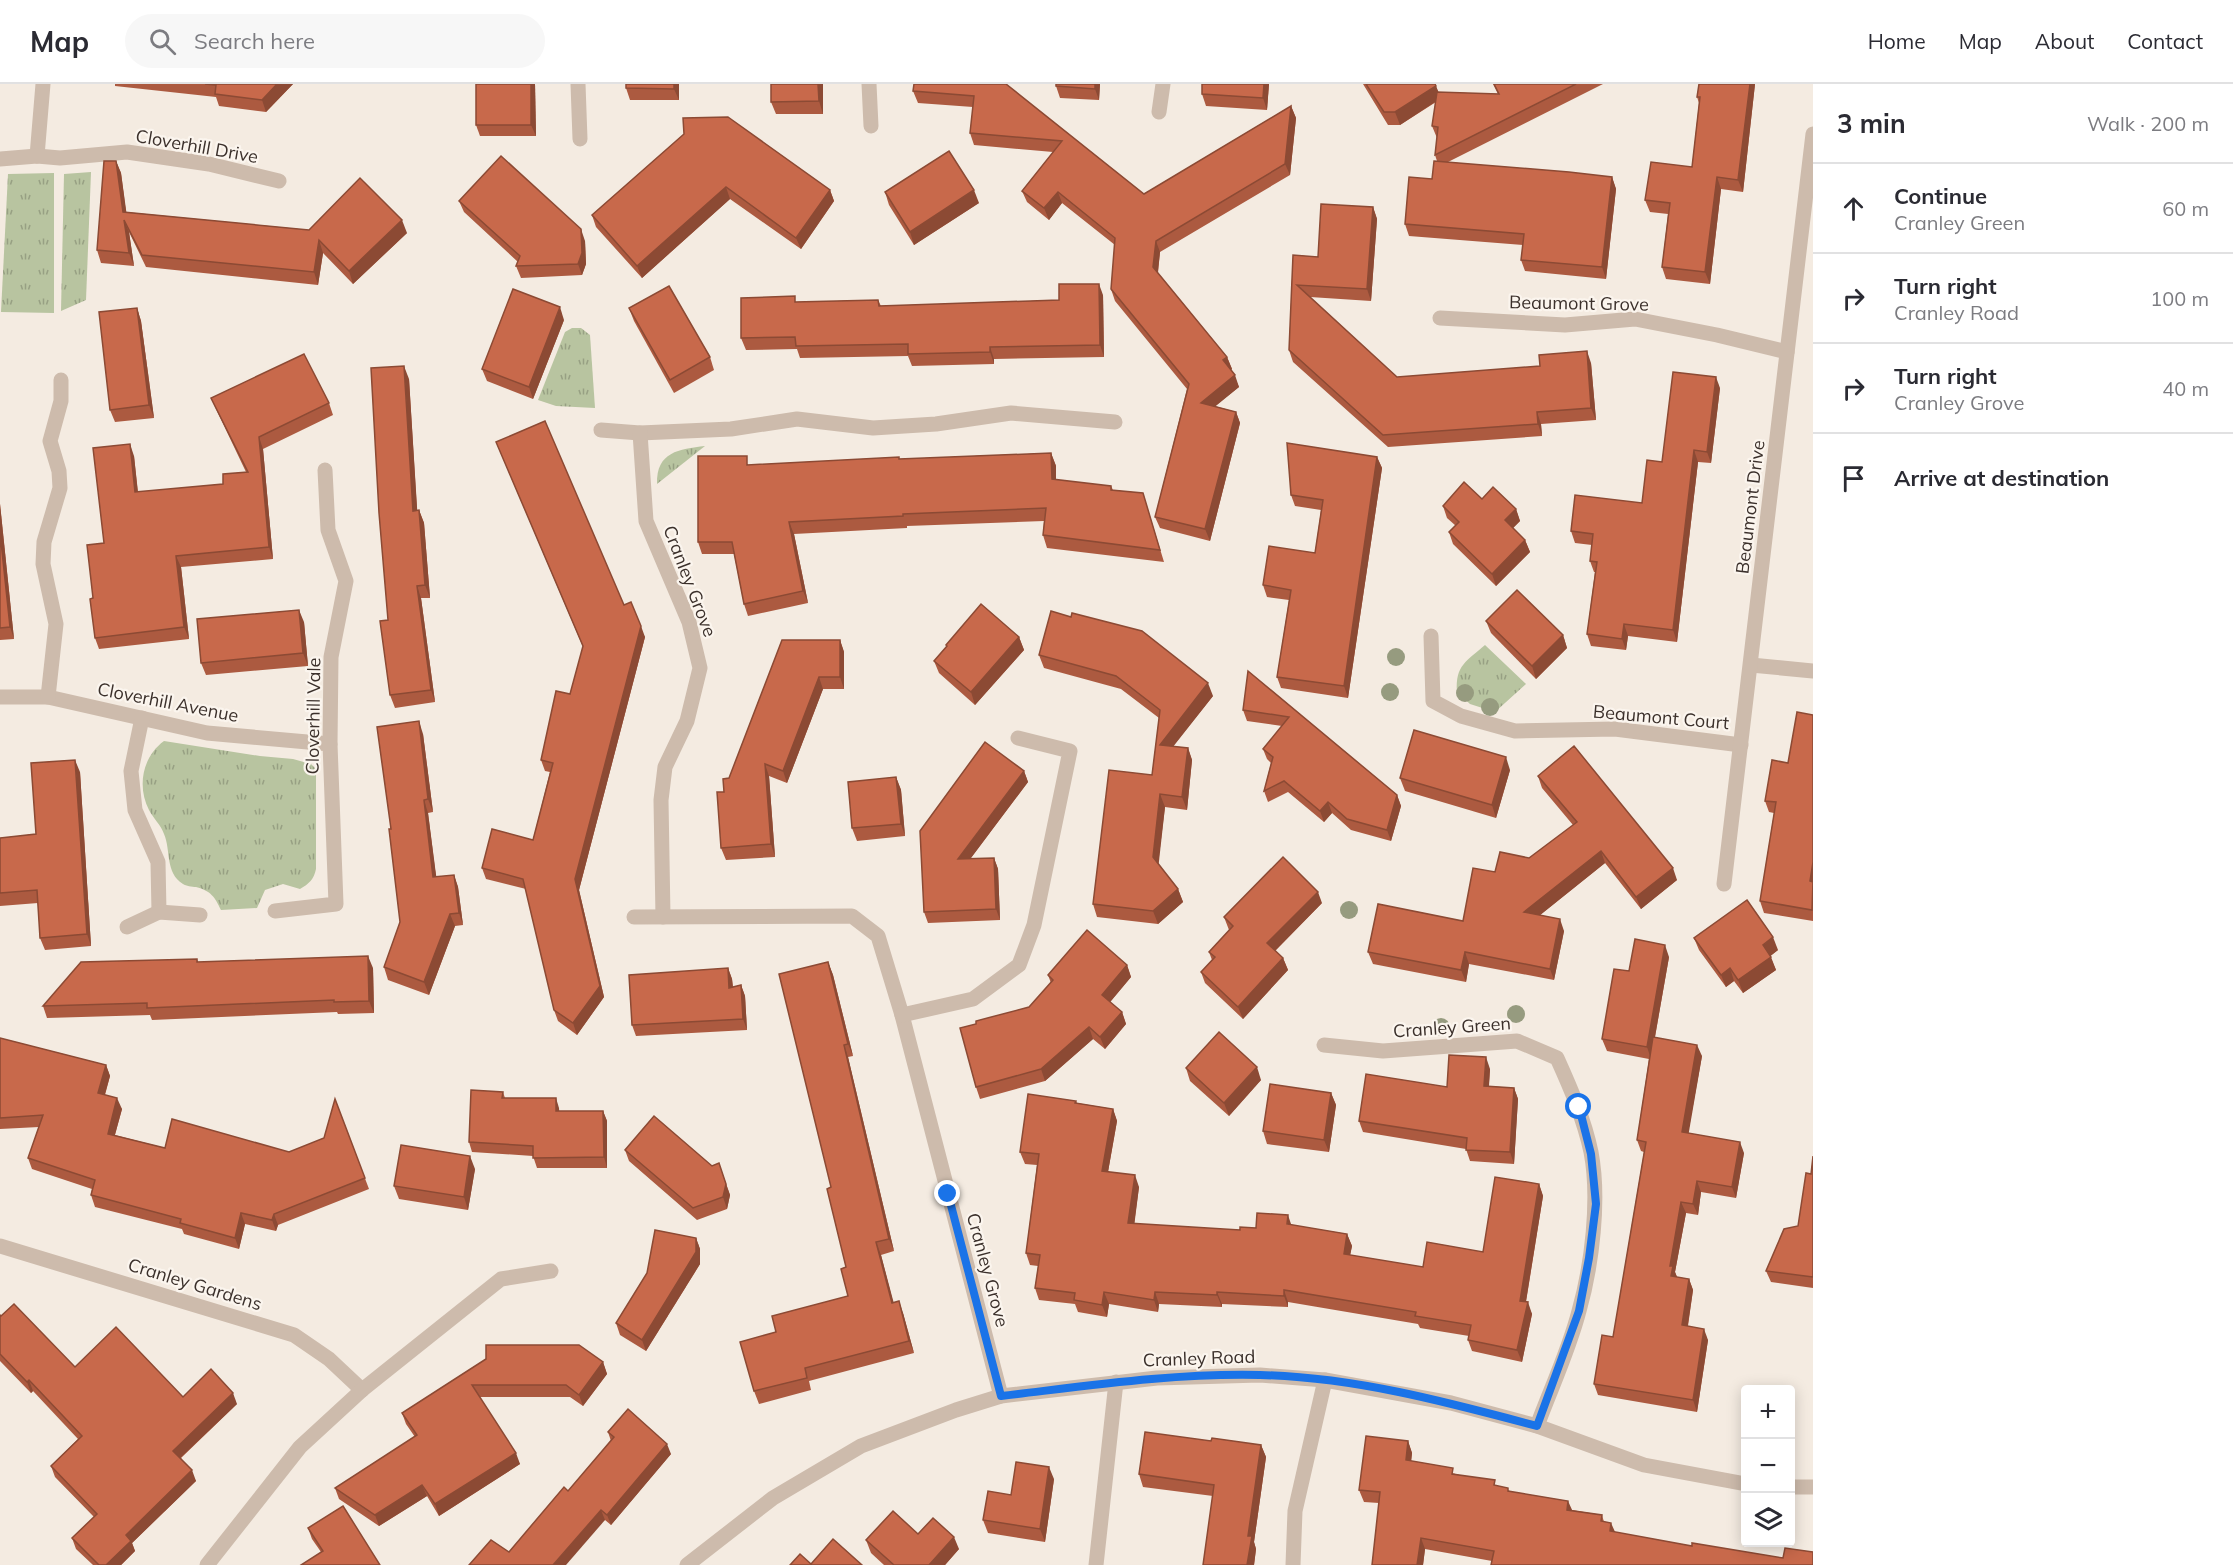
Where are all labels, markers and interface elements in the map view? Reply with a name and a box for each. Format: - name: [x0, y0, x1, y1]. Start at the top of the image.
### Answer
- search box: [125, 14, 545, 68]
- text: Map: [30, 24, 89, 59]
- icon: search: [146, 25, 179, 58]
- text: Search here: [194, 27, 315, 55]
- text: Home: [1868, 28, 1926, 54]
- text: Map: [1959, 28, 2002, 54]
- text: About: [2035, 28, 2094, 54]
- text: Contact: [2127, 28, 2203, 54]
- text: 3 min: [1837, 107, 1906, 140]
- text: Walk · 200 m: [2087, 111, 2209, 136]
- street label: Cloverhill Drive: [134, 124, 260, 168]
- text: Continue: [1894, 182, 1987, 210]
- icon: ahead: [1837, 192, 1870, 225]
- text: 60 m: [2162, 196, 2209, 221]
- text: Cranley Green: [1894, 210, 2025, 235]
- text: Turn right: [1894, 272, 1997, 300]
- icon: right: [1837, 282, 1870, 315]
- text: 100 m: [2150, 286, 2209, 311]
- street label: Beaumont Grove: [1509, 290, 1649, 316]
- text: Cranley Road: [1894, 300, 2019, 325]
- text: Turn right: [1894, 362, 1997, 390]
- icon: right: [1837, 372, 1870, 405]
- text: 40 m: [2162, 376, 2209, 401]
- text: Cranley Grove: [1894, 390, 2024, 415]
- street label: Beaumont Drive: [1730, 439, 1770, 575]
- icon: arrive: [1837, 462, 1870, 495]
- text: Arrive at destination: [1894, 464, 2109, 492]
- street label: Cranley Grove: [658, 522, 722, 640]
- street label: Cloverhill Vale: [300, 657, 326, 775]
- street label: Cloverhill Avenue: [95, 677, 241, 727]
- street label: Beaumont Court: [1592, 700, 1730, 734]
- street label: Cranley Green: [1392, 1011, 1512, 1043]
- route start: [1565, 1093, 1591, 1119]
- route end: [934, 1180, 960, 1206]
- street label: Cranley Grove: [962, 1210, 1014, 1330]
- street label: Cranley Gardens: [125, 1253, 265, 1315]
- street label: Cranley Road: [1142, 1345, 1256, 1371]
- map controls: [1741, 1385, 1795, 1547]
- button: +: [1741, 1385, 1795, 1439]
- button: −: [1741, 1439, 1795, 1493]
- button: layers: [1741, 1493, 1795, 1547]

